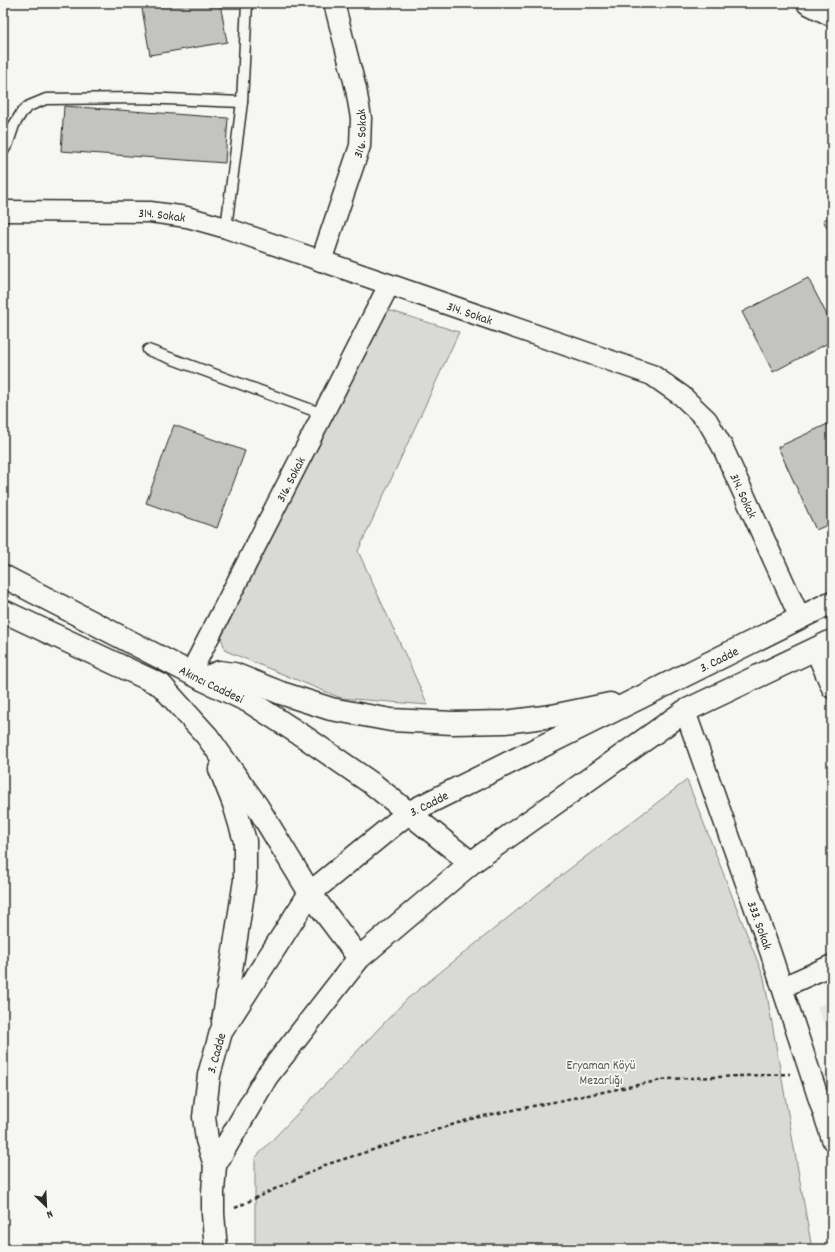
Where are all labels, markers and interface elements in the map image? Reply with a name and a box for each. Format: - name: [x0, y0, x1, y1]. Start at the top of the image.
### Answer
- street label: 316. Sokak: [350, 107, 373, 161]
- street label: 314. Sokak: [138, 205, 186, 229]
- street label: 314. Sokak: [444, 298, 495, 331]
- street label: 316. Sokak: [273, 454, 312, 506]
- street label: 314. Sokak: [724, 471, 761, 522]
- street label: 3. Cadde: [697, 643, 743, 678]
- street label: Akıncı Caddesi: [175, 662, 247, 710]
- street label: 3. Cadde: [407, 787, 453, 823]
- street label: 333. Sokak: [741, 899, 776, 953]
- street label: 3. Cadde: [203, 1031, 232, 1076]
- park label: Eryaman Köyü Mezarlığı: [567, 1057, 635, 1091]
- north arrow: [26, 1186, 66, 1226]
- text: N: [43, 1205, 55, 1222]

